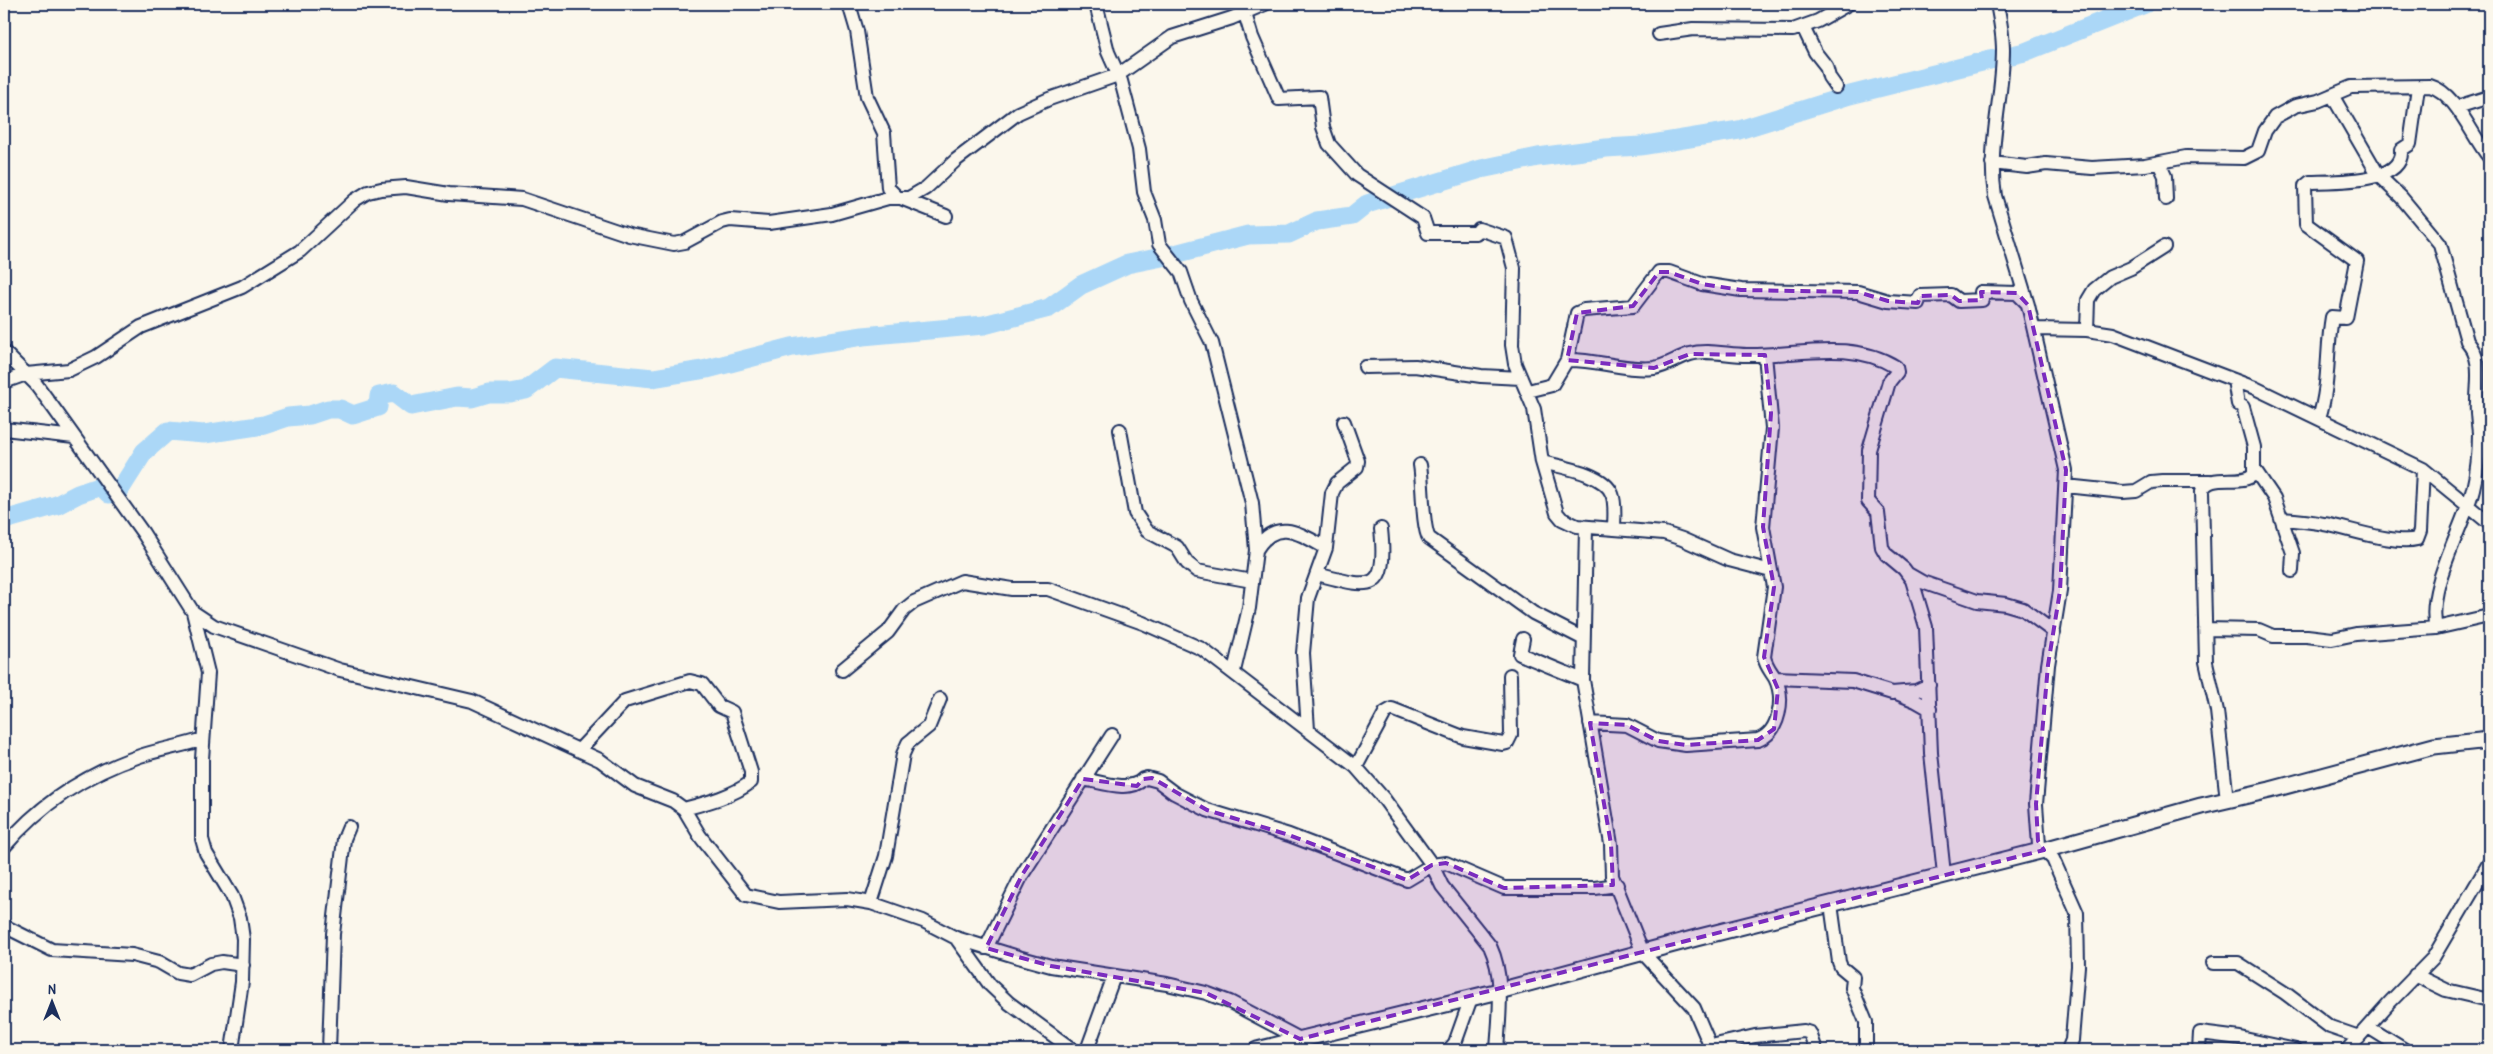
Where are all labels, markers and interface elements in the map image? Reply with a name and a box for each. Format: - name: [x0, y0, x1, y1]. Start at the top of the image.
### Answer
- north arrow: [28, 976, 78, 1026]
- text: N: [48, 979, 56, 998]

